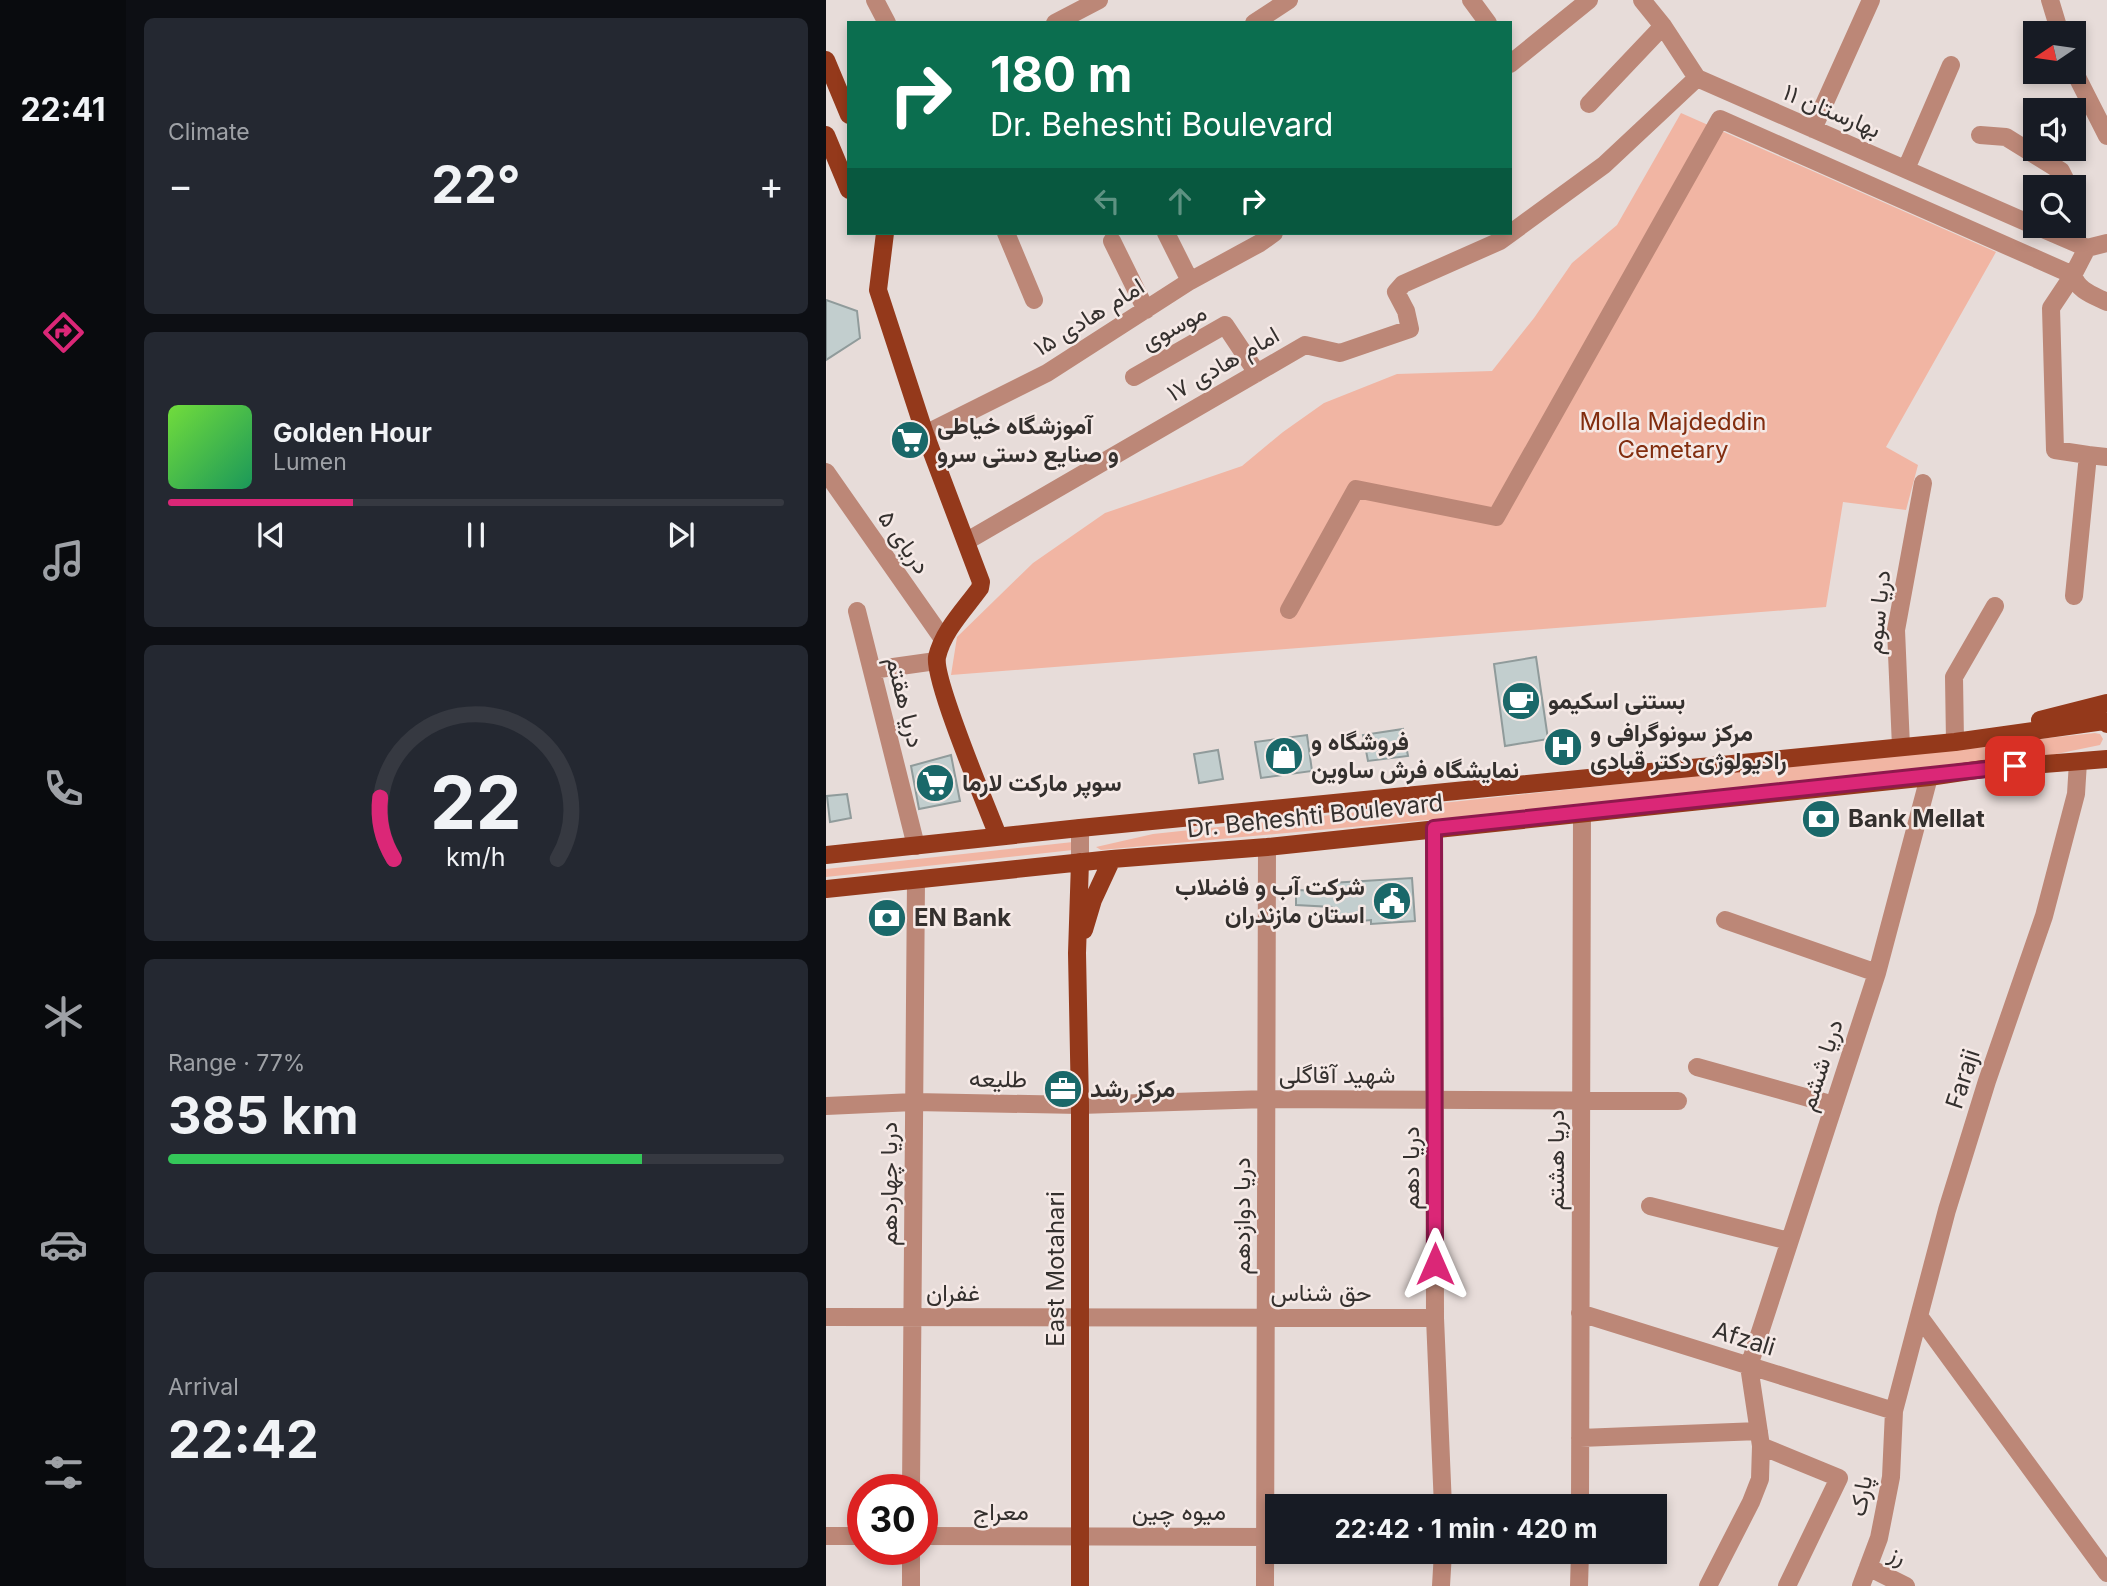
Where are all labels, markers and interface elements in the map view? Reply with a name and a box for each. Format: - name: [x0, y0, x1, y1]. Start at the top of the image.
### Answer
- north arrow: [2023, 21, 2086, 84]
- map controls: [2023, 21, 2086, 238]
- text: 180 m: [990, 45, 1132, 104]
- icon: right: [875, 49, 966, 140]
- street label: بهارستان ۱۱: [1779, 77, 1885, 145]
- text: 22:41: [20, 90, 106, 129]
- button: sound: [2023, 98, 2086, 161]
- text: Dr. Beheshti Boulevard: [990, 105, 1333, 144]
- text: Climate: [168, 118, 250, 146]
- text: 22°: [431, 153, 521, 216]
- text: −: [168, 162, 193, 208]
- text: +: [759, 162, 784, 208]
- button: search: [2023, 175, 2086, 238]
- icon: left: [1088, 182, 1126, 220]
- icon: ahead: [1161, 182, 1199, 220]
- icon: right: [1234, 182, 1272, 220]
- street label: امام هادی ۱۵: [1028, 271, 1150, 364]
- street label: موسوی: [1136, 297, 1212, 357]
- icon: directions: [39, 308, 88, 357]
- street label: امام هادی ۱۷: [1161, 320, 1285, 409]
- park label: Molla Majdeddin Cemetary: [1580, 407, 1766, 464]
- place label: آموزشگاه خیاطی و صنایع دستی سرو: [937, 411, 1119, 471]
- text: Golden Hour: [273, 417, 432, 448]
- supermarket icon: آموزشگاه خیاطی و صنایع دستی سرو: [889, 419, 931, 461]
- text: Lumen: [273, 448, 347, 476]
- street label: دریای ۵: [871, 504, 937, 580]
- icon: previous: [252, 516, 290, 554]
- icon: pause: [457, 516, 495, 554]
- icon: next: [662, 516, 700, 554]
- icon: music: [39, 536, 88, 585]
- street label: دریا سوم: [1859, 569, 1898, 655]
- street label: دریا هقتم: [878, 653, 931, 751]
- cafe icon: بستنی اسکیمو: [1500, 680, 1542, 722]
- place label: بستنی اسکیمو: [1548, 686, 1685, 716]
- place label: مركز سونوگرافی و راديولوژی دكتر قبادی: [1590, 718, 1787, 776]
- hospital icon: مركز سونوگرافی و راديولوژی دكتر قبادی: [1542, 726, 1584, 768]
- place label: فروشگاه و نمایشگاه فرش ساوین: [1311, 727, 1519, 785]
- shop icon: فروشگاه و نمایشگاه فرش ساوین: [1263, 735, 1305, 777]
- pin: [1985, 736, 2045, 796]
- icon: arrive: [1996, 747, 2034, 785]
- text: 22: [430, 758, 522, 847]
- supermarket icon: سوپر مارکت لارما: [914, 762, 956, 804]
- icon: phone: [39, 764, 88, 813]
- place label: سوپر مارکت لارما: [962, 768, 1122, 799]
- street label: Dr. Beheshti Boulevard: [1185, 788, 1445, 843]
- bank icon: Bank Mellat: [1800, 798, 1842, 840]
- place label: Bank Mellat: [1848, 804, 1985, 833]
- text: km/h: [446, 842, 506, 872]
- place label: شرکت آب و فاضلاب استان مازندران: [1175, 872, 1365, 930]
- public building icon: شرکت آب و فاضلاب استان مازندران: [1371, 880, 1413, 922]
- bank icon: EN Bank: [866, 897, 908, 939]
- place label: EN Bank: [914, 903, 1011, 932]
- icon: climate: [39, 992, 88, 1041]
- street label: دریا ششم: [1792, 1015, 1851, 1115]
- street label: Faraji: [1939, 1045, 1986, 1112]
- text: Range · 77%: [168, 1049, 305, 1077]
- street label: شهید آقاگلی: [1279, 1060, 1395, 1090]
- street label: طلیعه: [969, 1063, 1027, 1094]
- office icon: مرکز رشد: [1042, 1068, 1084, 1110]
- place label: مرکز رشد: [1090, 1074, 1175, 1104]
- text: 385 km: [168, 1084, 359, 1147]
- street label: دریا هشتم: [1541, 1110, 1572, 1210]
- street label: دریا چهاردهم: [874, 1122, 905, 1246]
- street label: دریا دهم: [1396, 1126, 1427, 1210]
- street label: دریا دوازدهم: [1227, 1157, 1258, 1275]
- street label: East Motahari: [1041, 1191, 1070, 1347]
- icon: car: [39, 1220, 88, 1269]
- position arrow: [1398, 1227, 1472, 1301]
- street label: غفران: [926, 1278, 980, 1308]
- street label: حق شناس: [1271, 1278, 1372, 1307]
- street label: Afzali: [1709, 1315, 1779, 1362]
- text: Arrival: [168, 1373, 239, 1401]
- text: 22:42: [168, 1408, 319, 1471]
- icon: filters: [39, 1448, 88, 1497]
- street label: پارک: [1843, 1473, 1880, 1519]
- speed limit sign: 30: [847, 1474, 938, 1565]
- street label: معراج: [973, 1497, 1029, 1528]
- street label: میوه چین: [1132, 1497, 1226, 1528]
- text: 22:42 · 1 min · 420 m: [1334, 1513, 1598, 1544]
- street label: رز: [1883, 1538, 1912, 1572]

